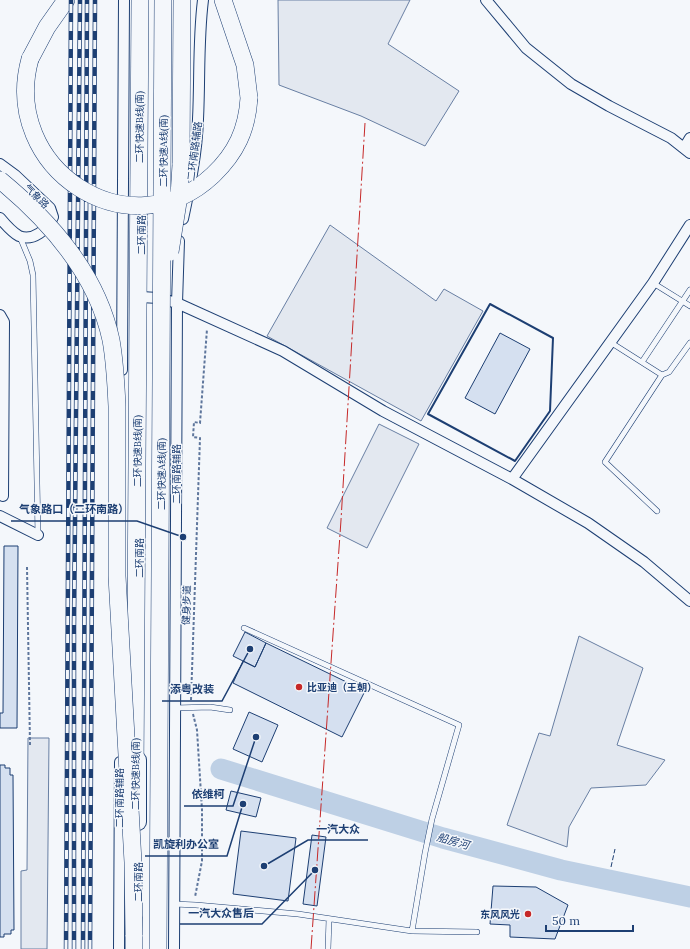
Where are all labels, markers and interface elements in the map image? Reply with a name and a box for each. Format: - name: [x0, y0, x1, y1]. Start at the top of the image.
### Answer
- street label: 二环快速B线(南): [133, 91, 146, 163]
- street label: 二环快速A线(南): [157, 115, 170, 187]
- street label: 二环南路辅路: [184, 120, 205, 182]
- street label: 气象路: [21, 181, 52, 211]
- street label: 二环南路: [135, 215, 148, 255]
- street label: 二环快速B线(南): [131, 415, 144, 487]
- street label: 二环快速A线(南): [155, 438, 168, 510]
- street label: 二环南路辅路: [170, 444, 183, 504]
- callout: 气象路口（二环南路）: [11, 498, 137, 521]
- text: 气象路口（二环南路）: [19, 502, 129, 516]
- street label: 二环南路: [133, 538, 146, 578]
- street label: 健身步道: [179, 585, 194, 625]
- callout: 添粤改装: [162, 678, 222, 701]
- place label: 比亚迪（王朝）: [307, 681, 377, 694]
- text: 添粤改装: [170, 682, 214, 696]
- marker: 比亚迪（王朝）: [294, 682, 304, 692]
- street label: 二环快速B线(南): [129, 738, 142, 810]
- street label: 二环南路辅路: [113, 768, 126, 828]
- callout: 依维柯: [184, 783, 233, 806]
- text: 依维柯: [192, 787, 225, 801]
- callout: 一汽大众: [308, 817, 368, 840]
- text: 一汽大众: [316, 822, 360, 836]
- water label: 船房河: [435, 830, 473, 853]
- callout: 凯旋利办公室: [145, 833, 227, 856]
- text: 凯旋利办公室: [153, 837, 219, 851]
- street label: 二环南路: [132, 862, 145, 902]
- callout: 一汽大众售后: [180, 901, 262, 924]
- text: 一汽大众售后: [188, 906, 254, 920]
- scale bar: [546, 907, 633, 933]
- place label: 东风风光: [480, 908, 520, 921]
- marker: 东风风光: [523, 909, 533, 919]
- text: 50 m: [552, 913, 580, 928]

